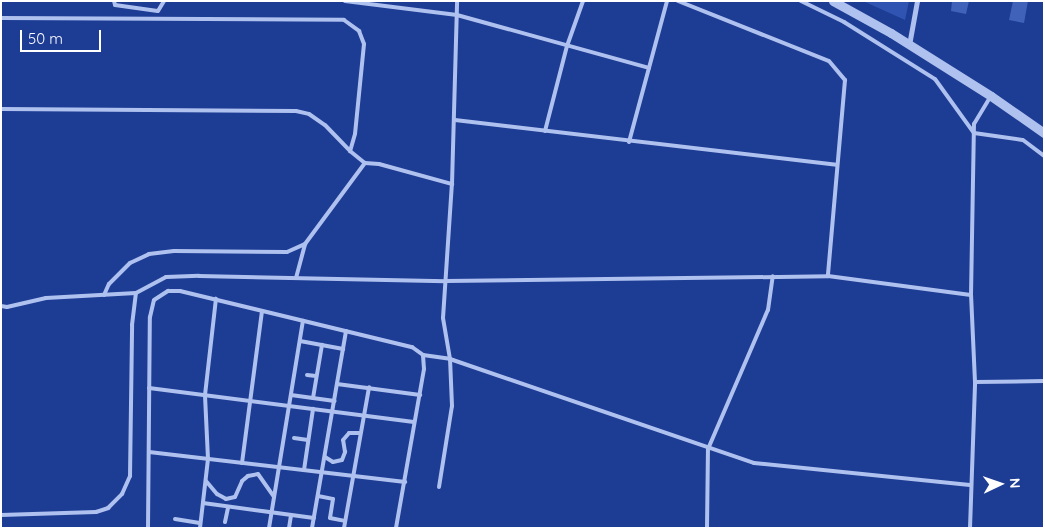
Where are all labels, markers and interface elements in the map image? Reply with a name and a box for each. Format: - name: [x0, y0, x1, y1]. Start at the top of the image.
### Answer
- scale bar: [22, 20, 104, 52]
- text: 50 m: [28, 29, 63, 48]
- north arrow: [975, 459, 1025, 509]
- text: N: [1006, 478, 1024, 489]

